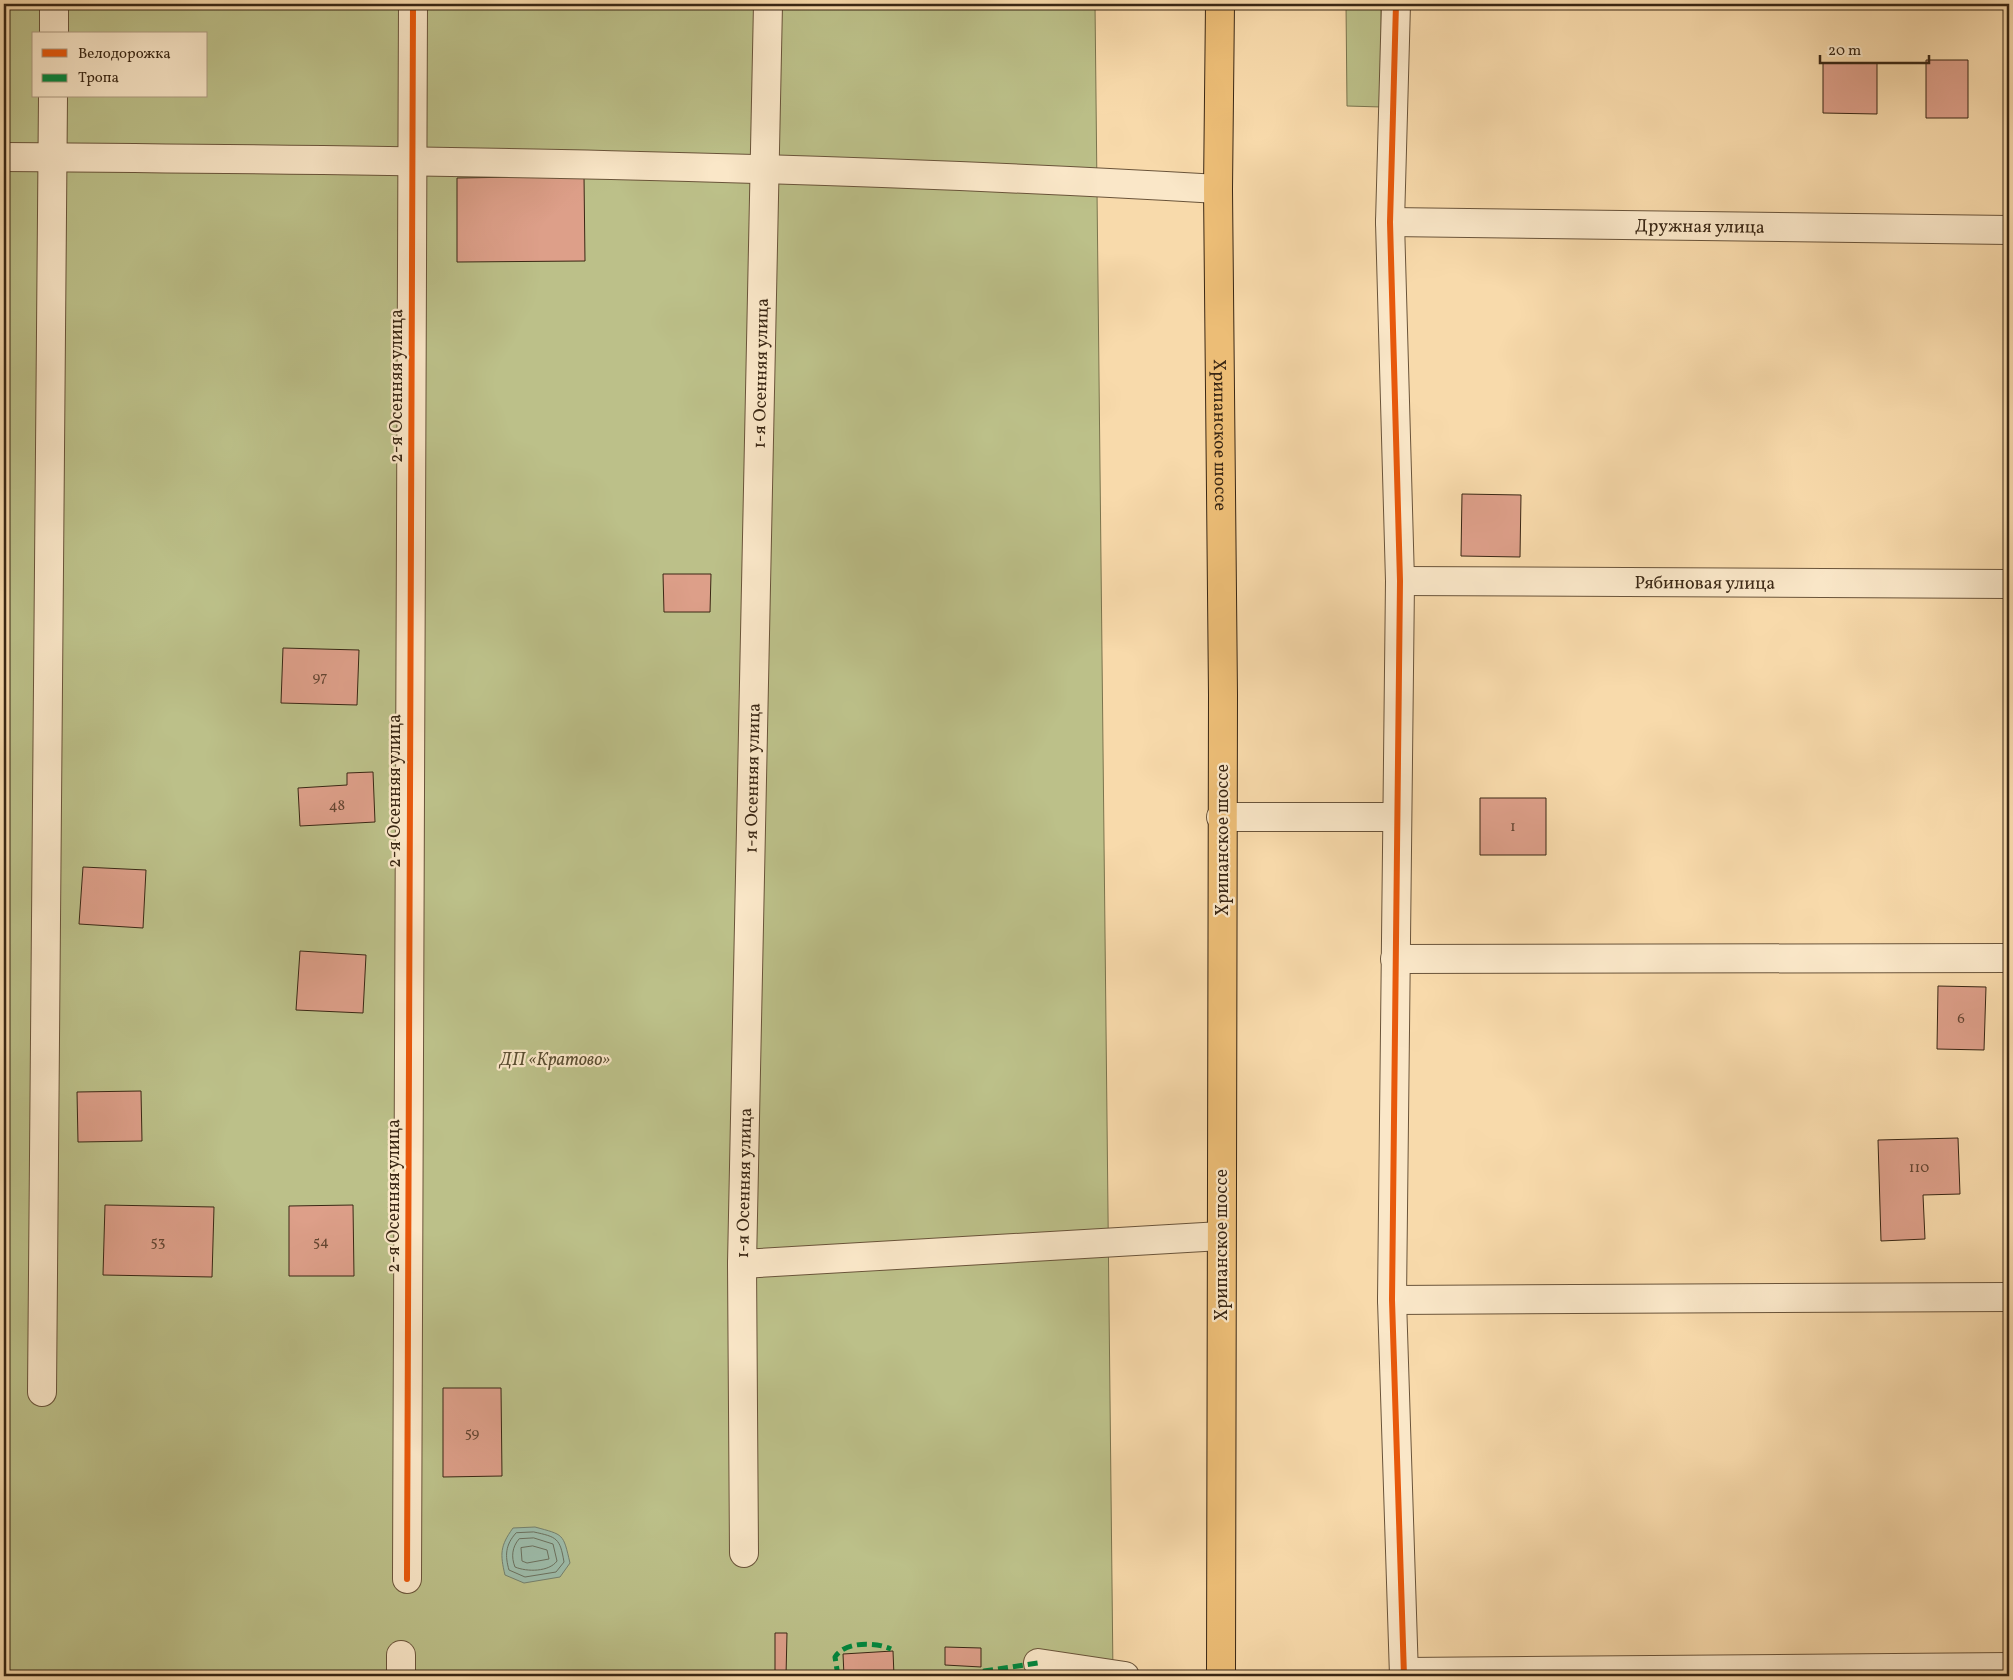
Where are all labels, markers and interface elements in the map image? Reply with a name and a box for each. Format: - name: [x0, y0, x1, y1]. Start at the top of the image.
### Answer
- legend: [32, 32, 208, 98]
- scale bar: [1820, 32, 1929, 64]
- text: 20 m: [1828, 41, 1861, 62]
- text: Велодорожка: [78, 44, 171, 65]
- text: Тропа: [78, 68, 119, 89]
- street label: Дружная улица: [1635, 214, 1765, 241]
- street label: 1-я Осенняя улица: [748, 298, 776, 449]
- street label: 2-я Осенняя улица: [385, 309, 410, 463]
- street label: Хрипанское шоссе: [1206, 359, 1232, 511]
- street label: Рябиновая улица: [1635, 571, 1775, 597]
- house number: 97: [312, 667, 328, 688]
- street label: 1-я Осенняя улица: [739, 703, 768, 854]
- street label: 2-я Осенняя улица: [383, 714, 408, 868]
- street label: Хрипанское шоссе: [1211, 764, 1236, 916]
- house number: 48: [329, 796, 345, 817]
- house number: 1: [1510, 817, 1516, 838]
- house number: 6: [1957, 1009, 1965, 1030]
- park label: ДП «Кратово»: [498, 1048, 610, 1073]
- street label: 1-я Осенняя улица: [731, 1107, 759, 1259]
- street label: 2-я Осенняя улица: [382, 1119, 407, 1273]
- house number: 110: [1909, 1158, 1929, 1179]
- street label: Хрипанское шоссе: [1210, 1169, 1235, 1321]
- house number: 53: [151, 1232, 165, 1253]
- house number: 54: [313, 1232, 329, 1253]
- house number: 59: [465, 1423, 480, 1444]

